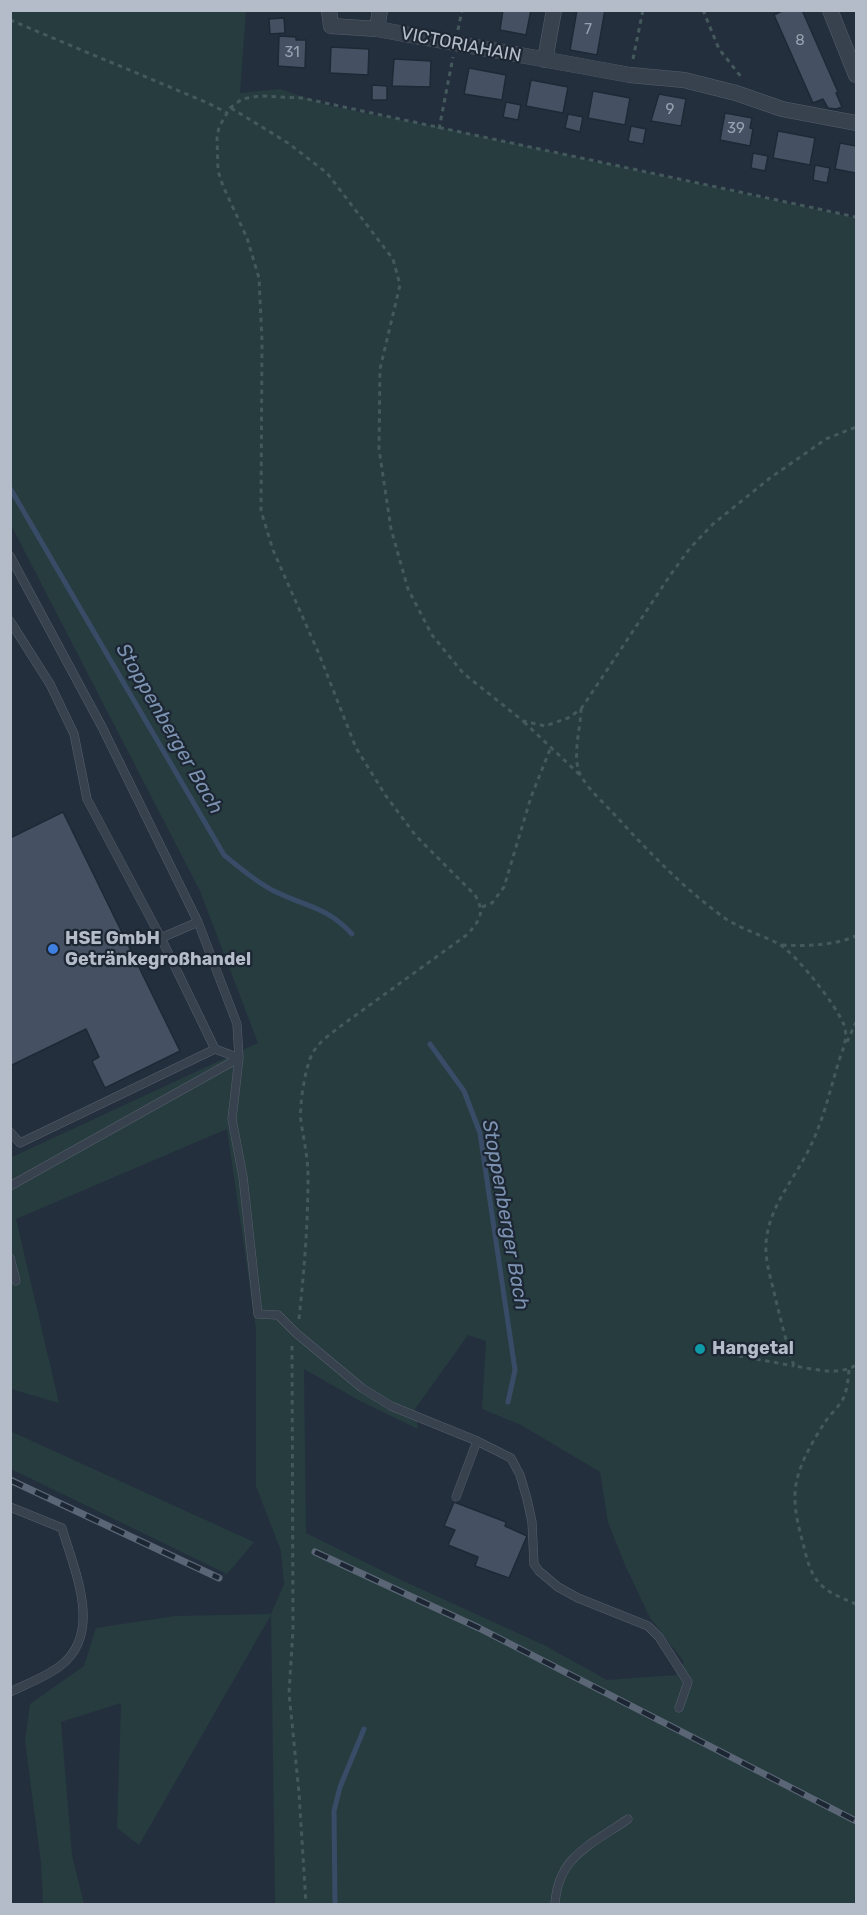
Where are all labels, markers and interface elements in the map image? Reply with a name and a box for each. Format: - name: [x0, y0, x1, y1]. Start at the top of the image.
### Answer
- house number: 7: [584, 21, 592, 39]
- street label: VICTORIAHAIN: [399, 23, 523, 67]
- house number: 8: [795, 32, 805, 50]
- house number: 31: [284, 44, 300, 62]
- house number: 9: [666, 101, 674, 119]
- house number: 39: [727, 120, 745, 138]
- water label: Stoppenberger Bach: [110, 639, 228, 819]
- place label: HSE GmbH Getränkegroßhandel: [65, 928, 251, 970]
- marker: HSE GmbH Getränkegroßhandel: [46, 942, 60, 956]
- water label: Stoppenberger Bach: [476, 1118, 534, 1312]
- place label: Hangetal: [712, 1338, 794, 1360]
- marker: Hangetal: [693, 1342, 707, 1356]

